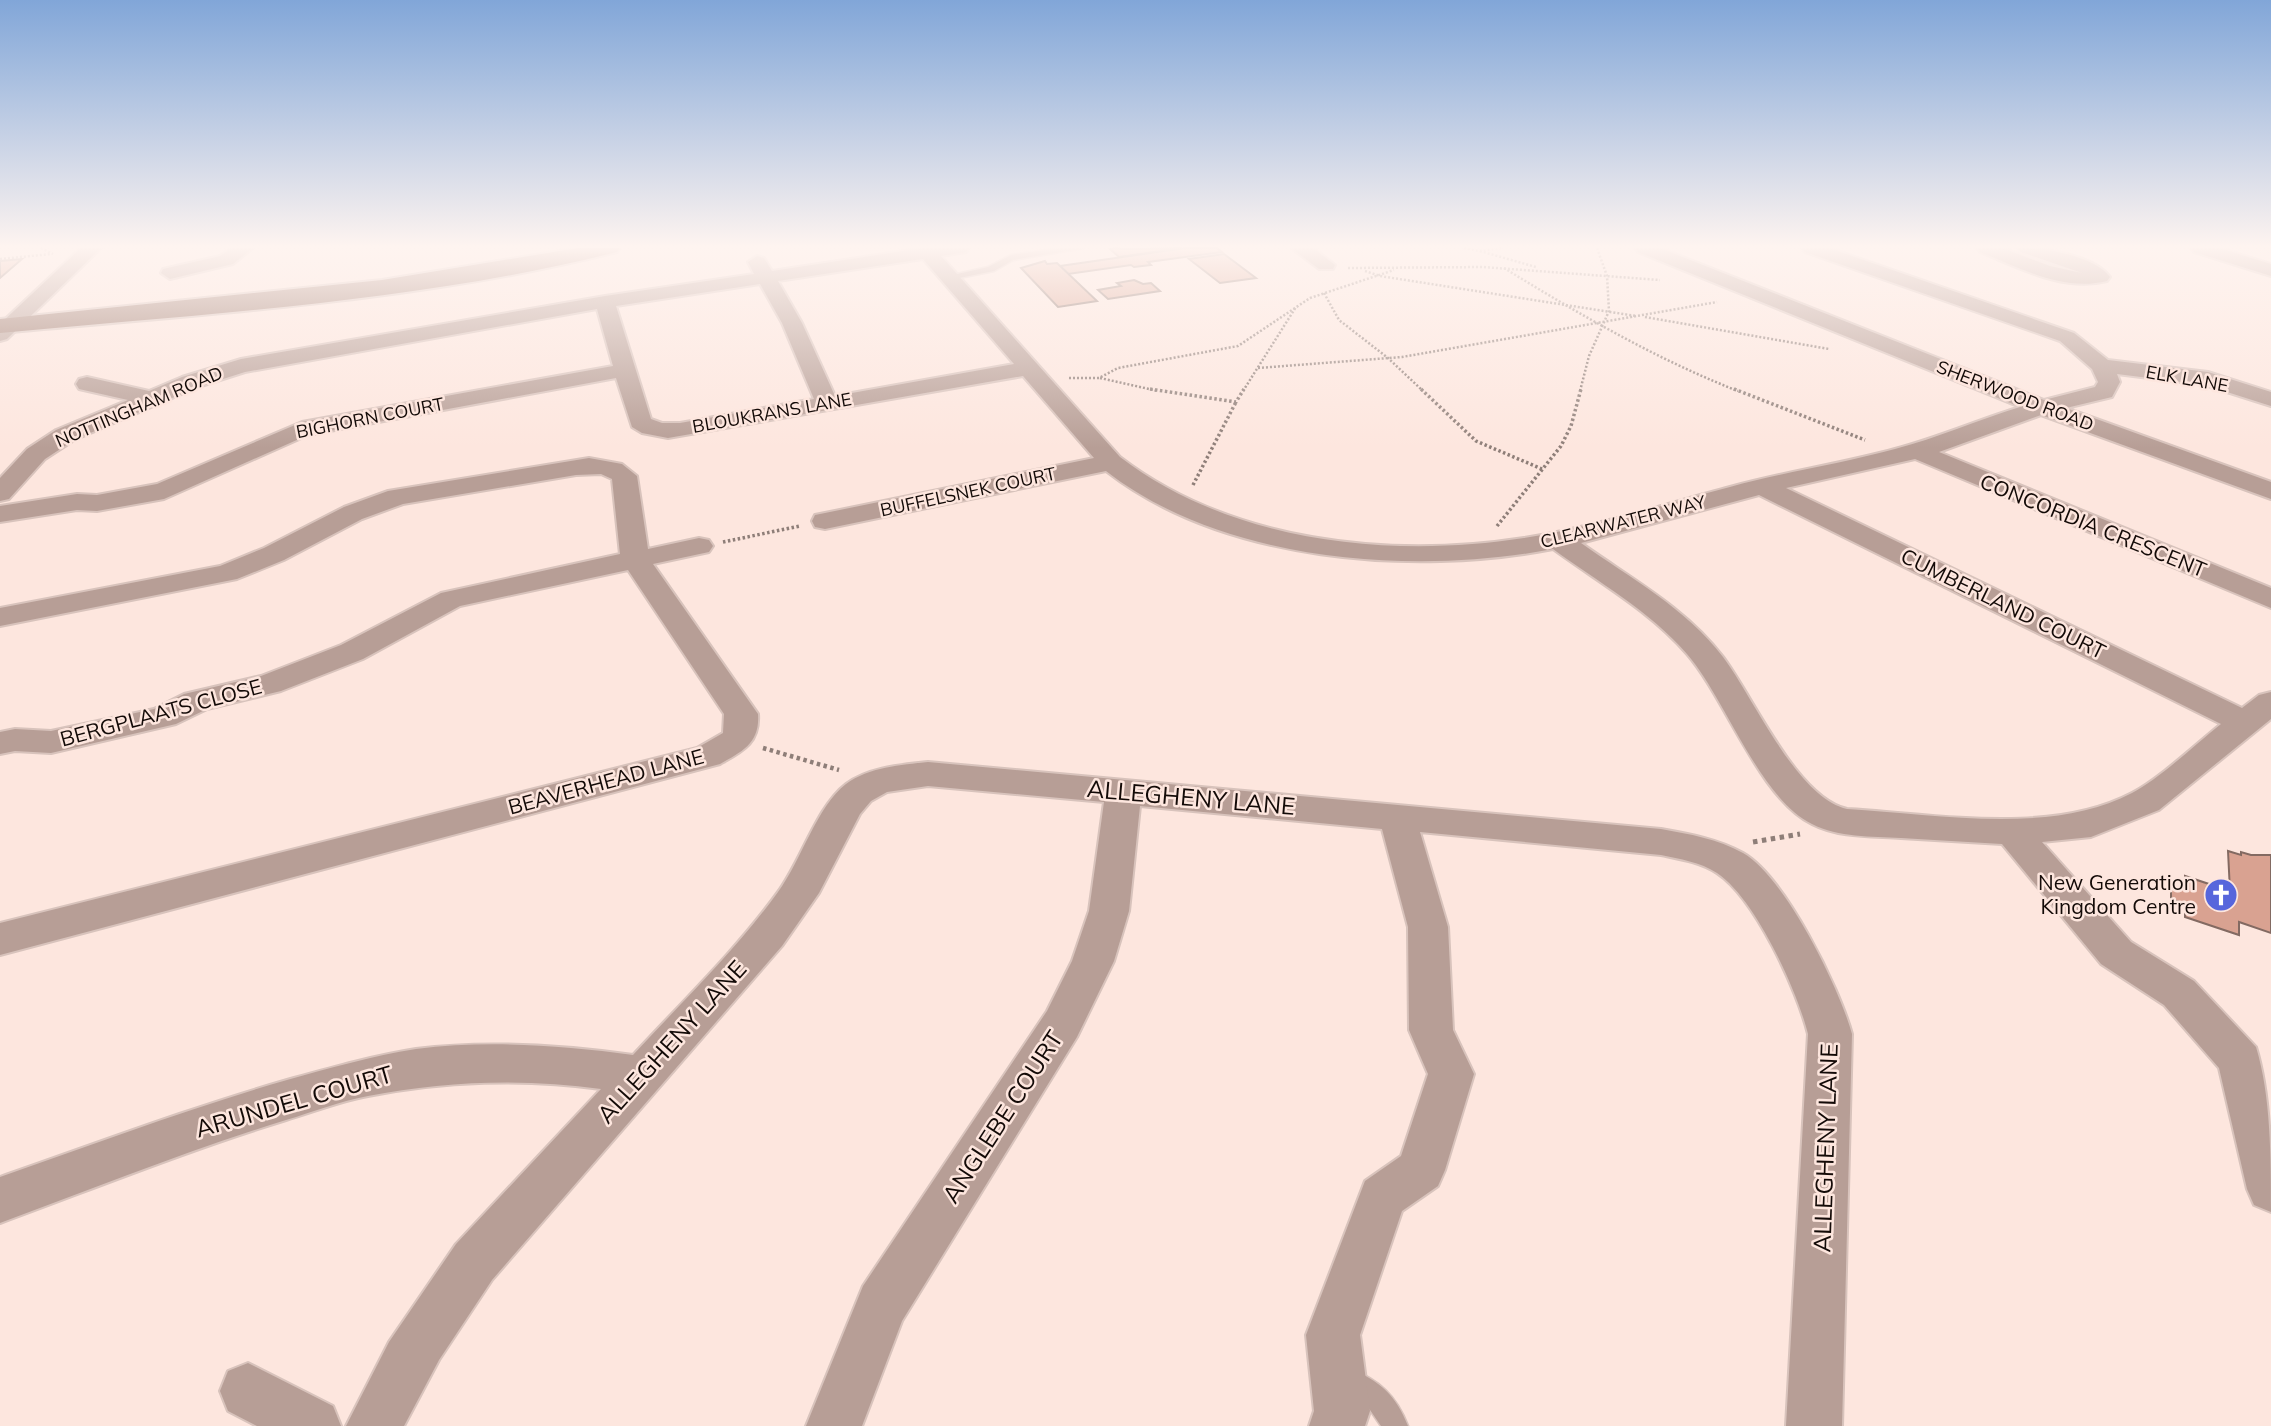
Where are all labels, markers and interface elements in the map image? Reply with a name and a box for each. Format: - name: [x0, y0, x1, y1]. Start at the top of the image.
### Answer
- street label: SHERWOOD ROAD: [1933, 355, 2097, 436]
- street label: ELK LANE: [2144, 360, 2230, 397]
- street label: NOTTINGHAM ROAD: [52, 361, 226, 452]
- street label: BLOUKRANS LANE: [690, 387, 853, 438]
- street label: BIGHORN COURT: [294, 392, 446, 443]
- street label: BUFFELSNEK COURT: [878, 462, 1058, 521]
- street label: CONCORDIA CRESCENT: [1976, 468, 2211, 583]
- street label: CLEARWATER WAY: [1538, 490, 1709, 553]
- street label: CUMBERLAND COURT: [1897, 542, 2110, 664]
- street label: BERGPLAATS CLOSE: [57, 673, 264, 751]
- street label: BEAVERHEAD LANE: [505, 742, 706, 820]
- street label: ALLEGHENY LANE: [1086, 773, 1296, 821]
- place label: New Generation Kingdom Centre: [2038, 869, 2196, 919]
- church icon: New Generation Kingdom Centre: [2202, 876, 2240, 914]
- street label: ALLEGHENY LANE: [590, 954, 752, 1129]
- street label: ANGLEBE COURT: [935, 1024, 1069, 1208]
- street label: ALLEGHENY LANE: [1806, 1043, 1844, 1253]
- street label: ARUNDEL COURT: [192, 1058, 396, 1144]

